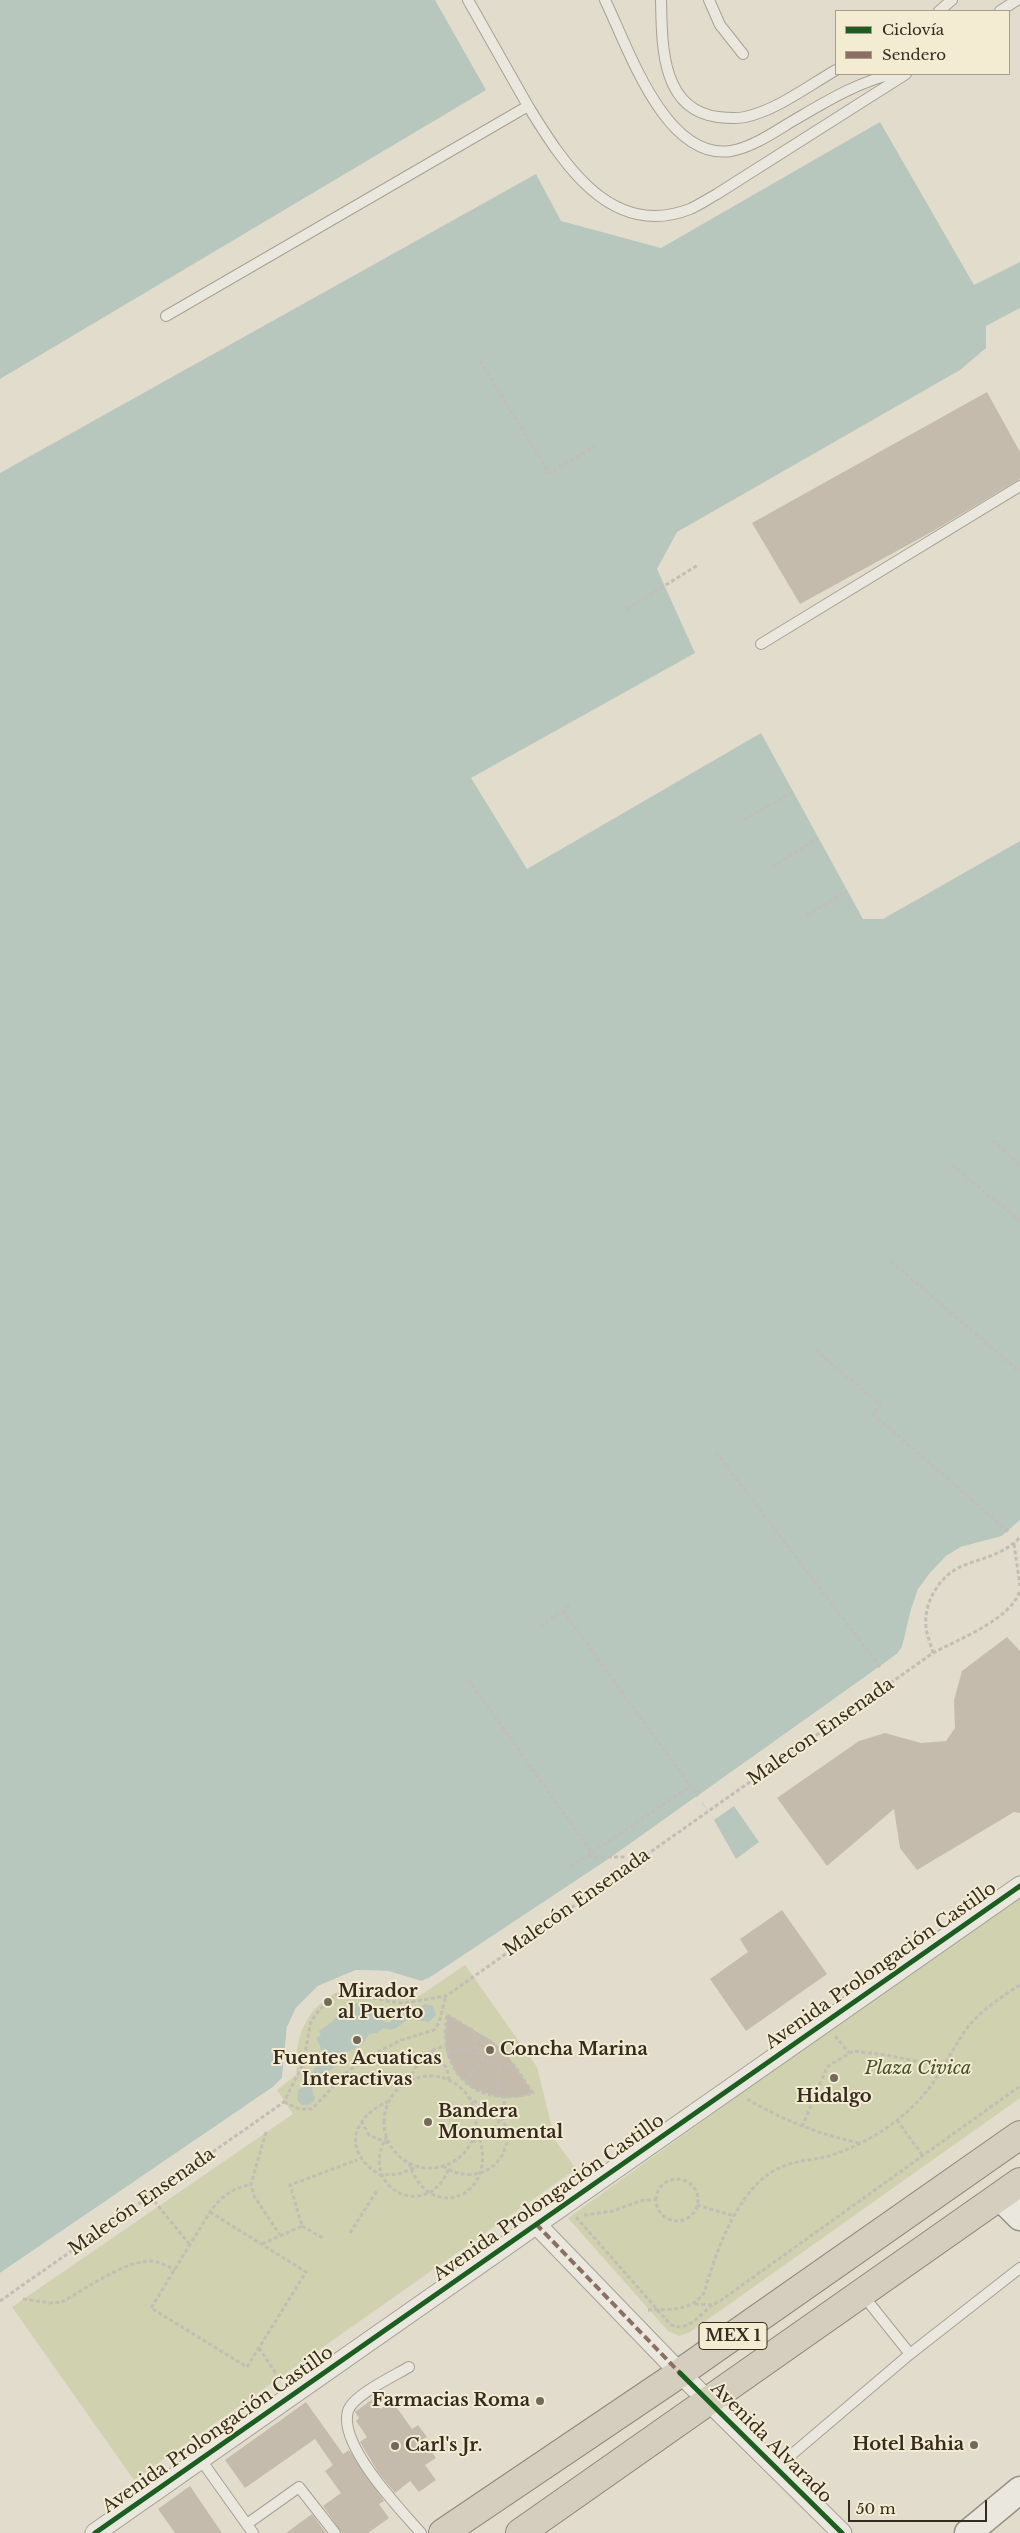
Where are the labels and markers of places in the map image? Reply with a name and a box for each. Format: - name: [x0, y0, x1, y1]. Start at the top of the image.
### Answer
- place label: Mirador al Puerto: [338, 1981, 423, 2024]
- marker: Mirador al Puerto: [322, 1996, 334, 2008]
- marker: Fuentes Acuaticas Interactivas: [351, 2034, 363, 2046]
- place label: Concha Marina: [500, 2039, 648, 2061]
- marker: Concha Marina: [484, 2044, 496, 2056]
- place label: Fuentes Acuaticas Interactivas: [272, 2048, 442, 2090]
- marker: Hidalgo: [828, 2072, 840, 2084]
- place label: Hidalgo: [796, 2086, 872, 2108]
- place label: Bandera Monumental: [438, 2101, 563, 2144]
- marker: Bandera Monumental: [422, 2116, 434, 2128]
- place label: Farmacias Roma: [372, 2390, 530, 2412]
- marker: Farmacias Roma: [534, 2395, 546, 2407]
- place label: Hotel Bahia: [853, 2434, 964, 2456]
- place label: Carl's Jr.: [405, 2435, 482, 2457]
- marker: Hotel Bahia: [968, 2439, 980, 2451]
- marker: Carl's Jr.: [389, 2440, 401, 2452]

